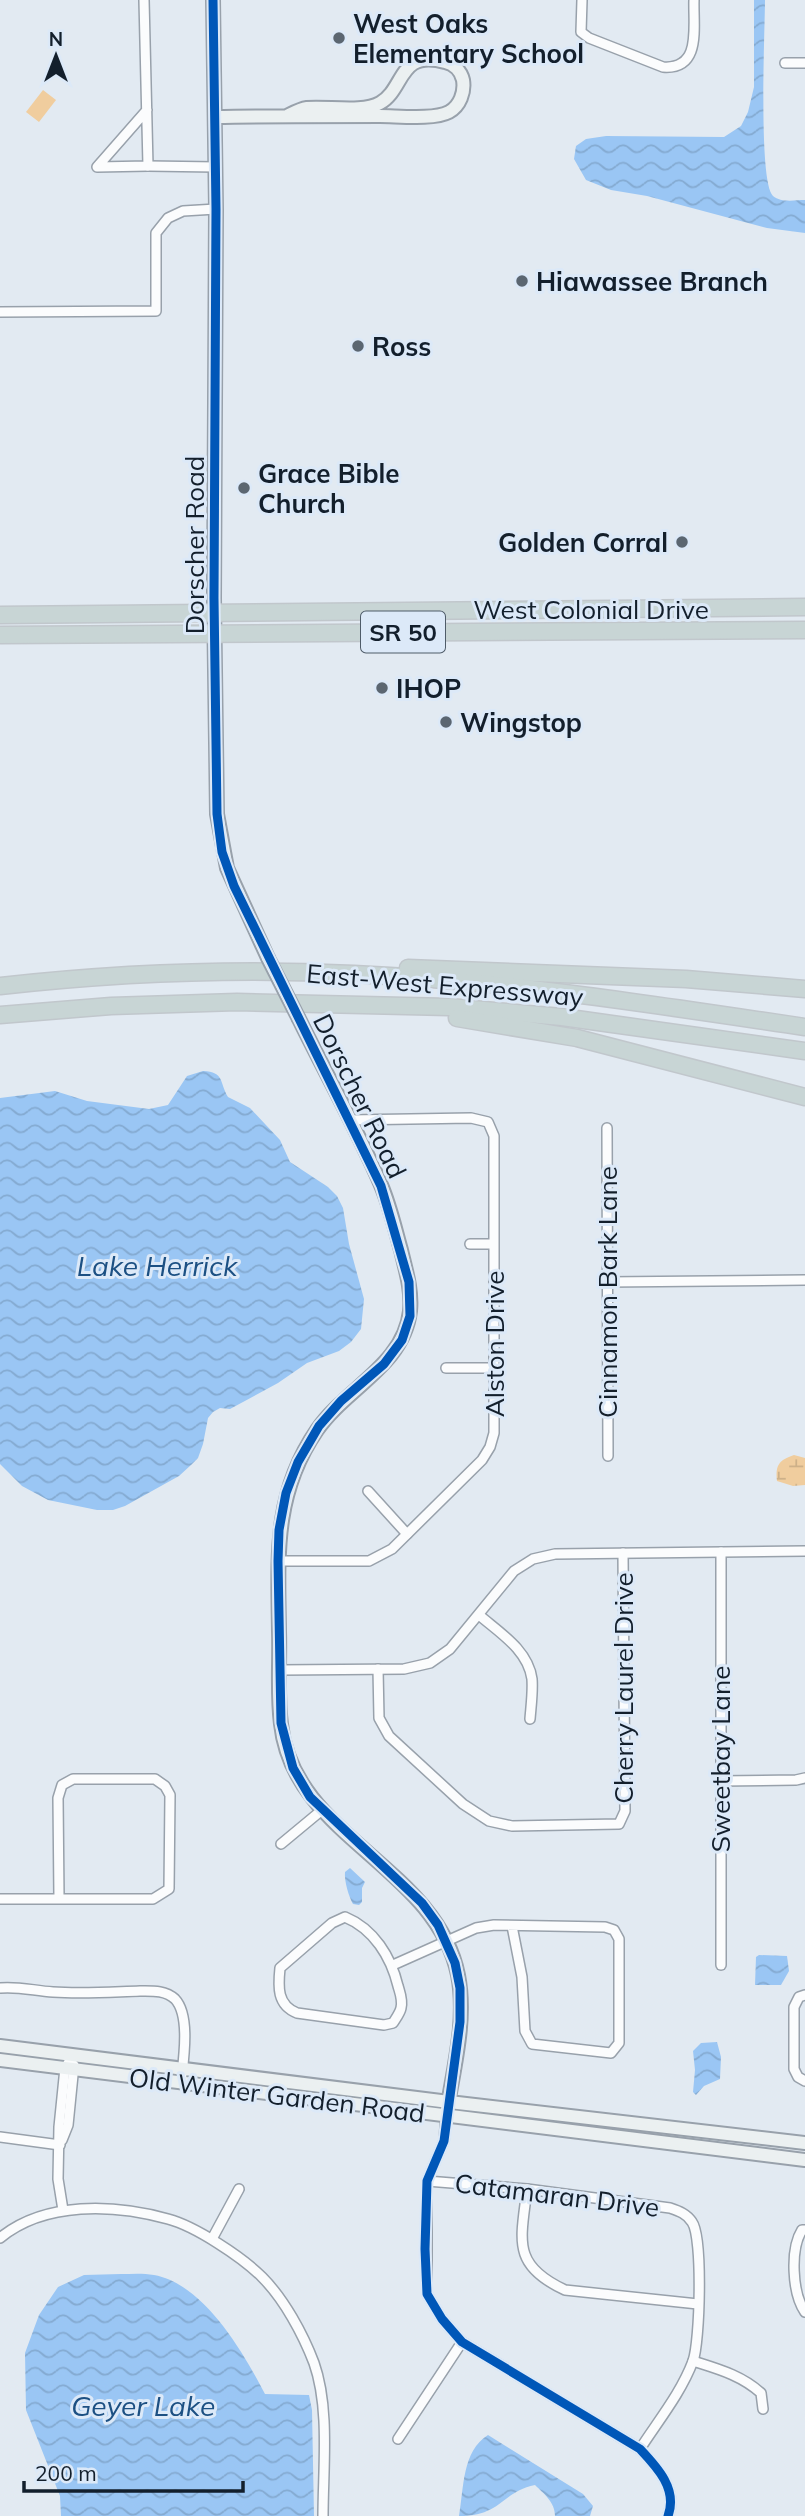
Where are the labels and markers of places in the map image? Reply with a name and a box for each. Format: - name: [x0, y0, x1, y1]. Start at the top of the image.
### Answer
- place label: West Oaks Elementary School: [353, 7, 584, 70]
- marker: West Oaks Elementary School: [331, 30, 347, 46]
- place label: Hiawassee Branch: [536, 265, 768, 298]
- marker: Hiawassee Branch: [514, 273, 530, 289]
- place label: Ross: [372, 330, 431, 363]
- marker: Ross: [350, 338, 366, 354]
- place label: Grace Bible Church: [258, 457, 400, 520]
- marker: Grace Bible Church: [236, 480, 252, 496]
- place label: Golden Corral: [498, 526, 668, 559]
- marker: Golden Corral: [674, 534, 690, 550]
- place label: IHOP: [396, 672, 461, 705]
- marker: IHOP: [374, 680, 390, 696]
- place label: Wingstop: [460, 706, 582, 739]
- marker: Wingstop: [438, 714, 454, 730]

